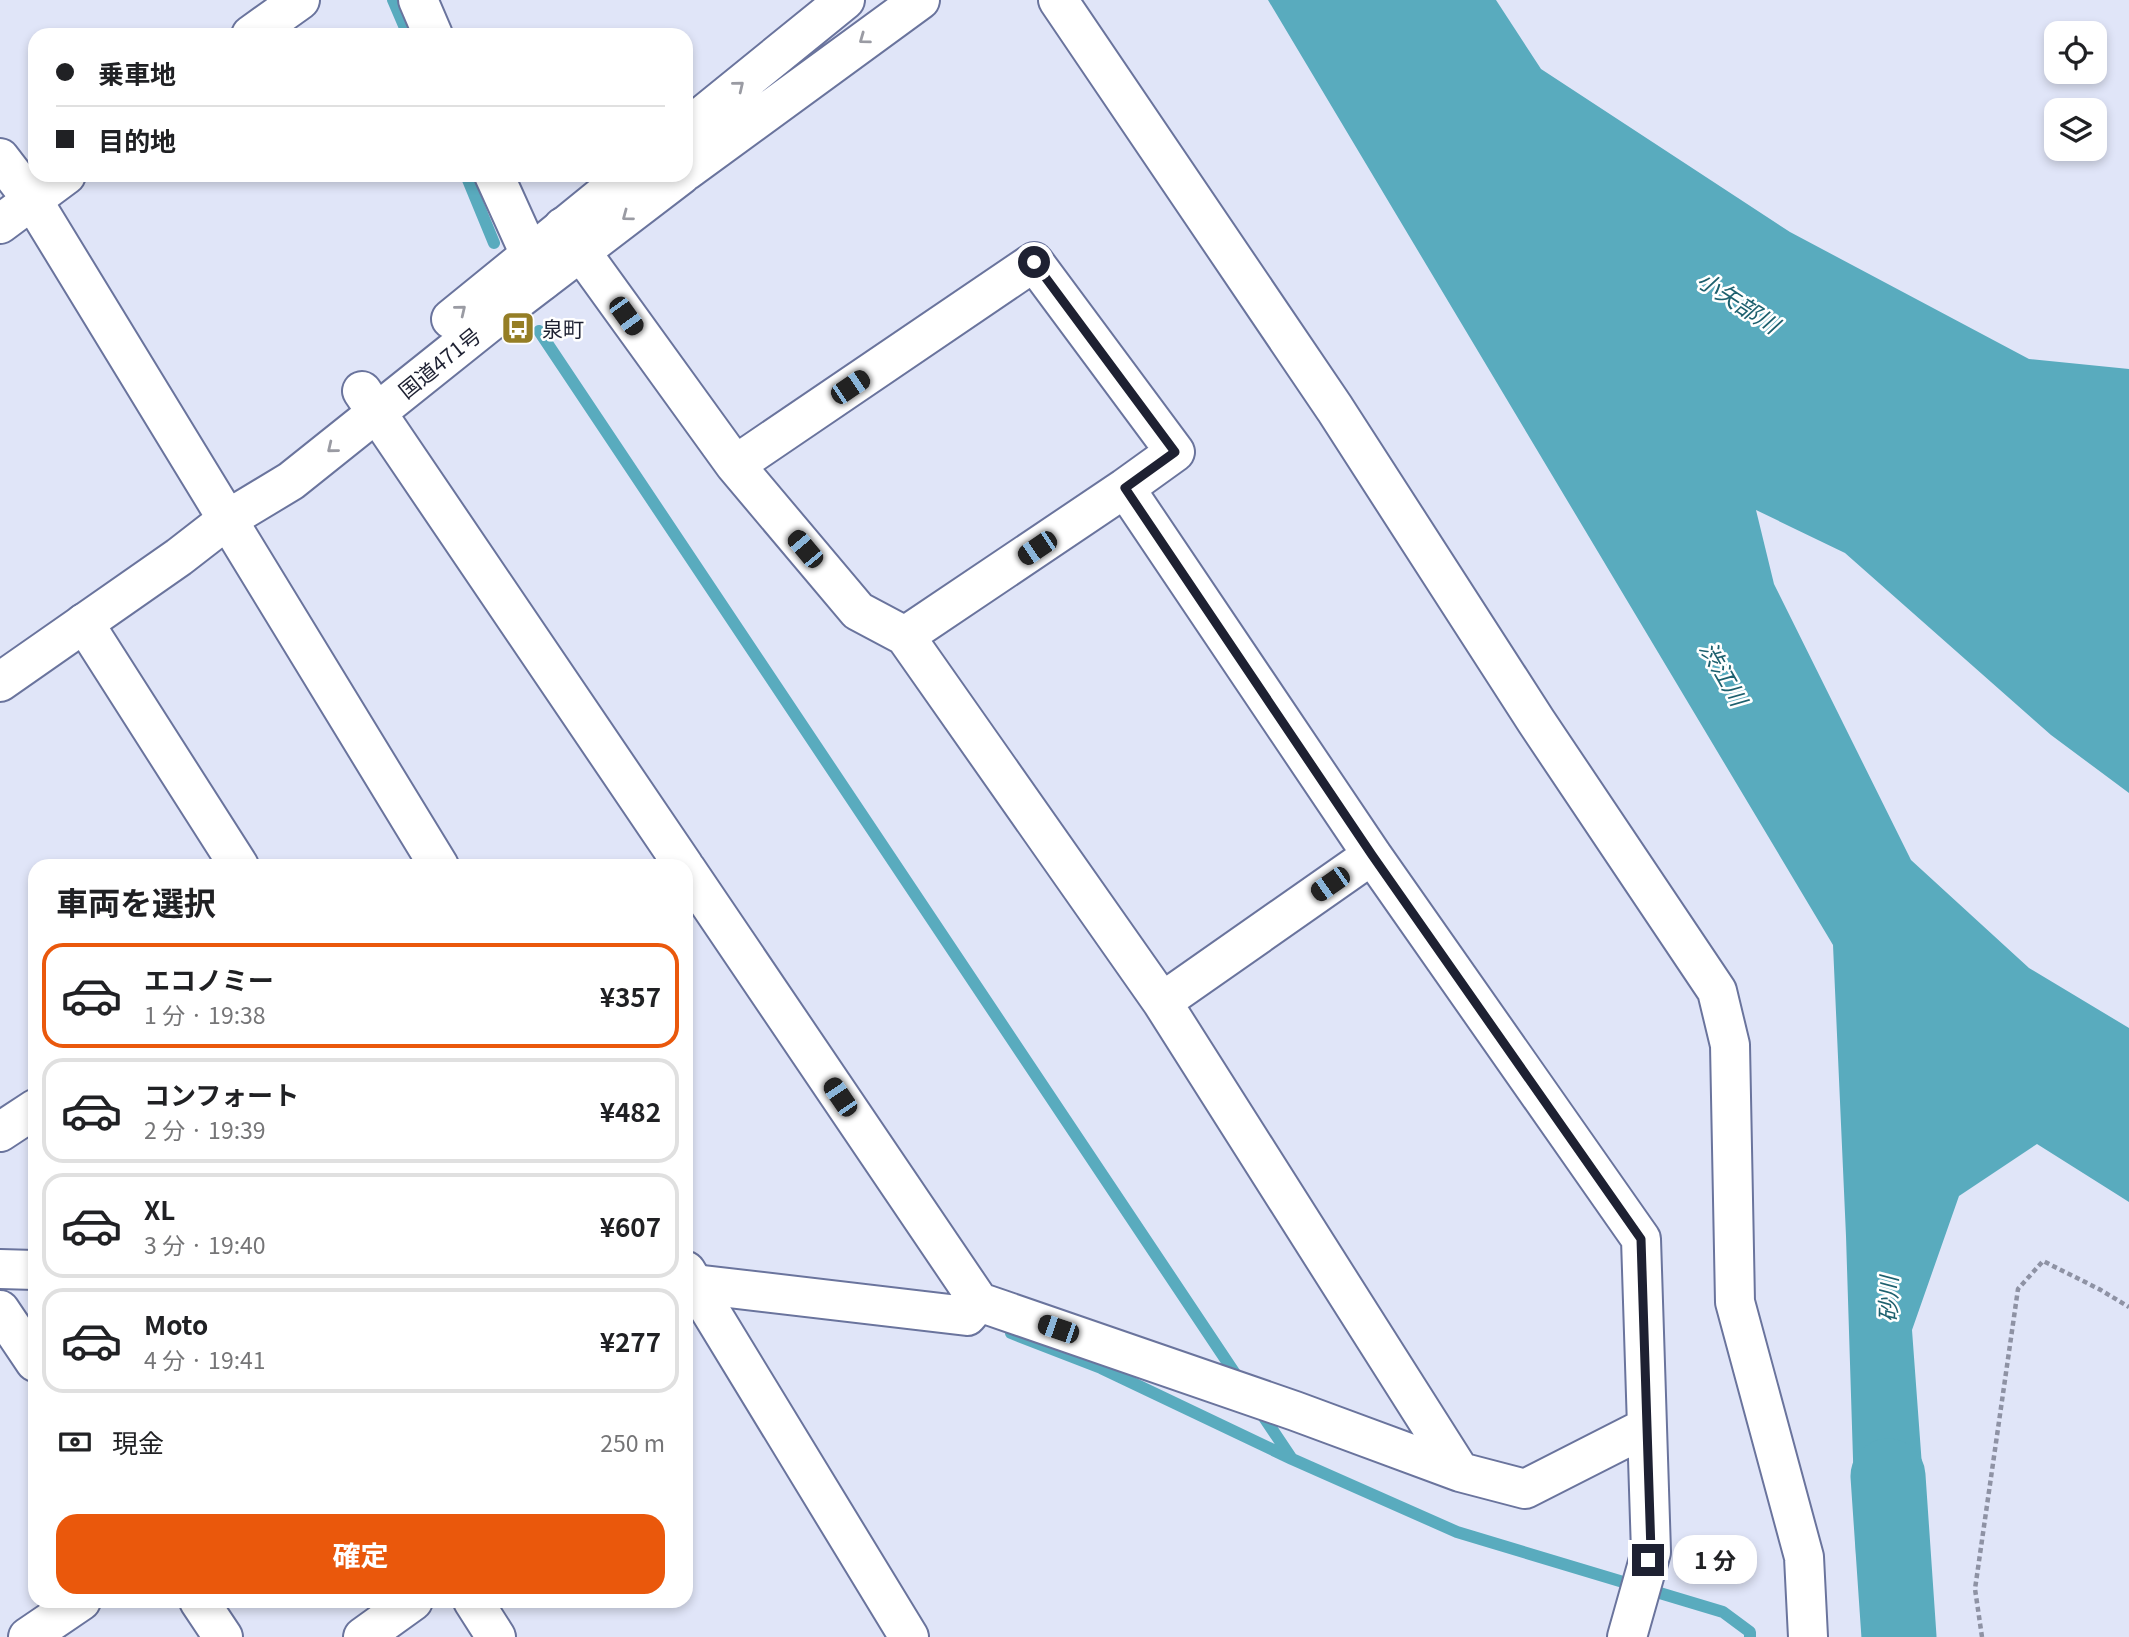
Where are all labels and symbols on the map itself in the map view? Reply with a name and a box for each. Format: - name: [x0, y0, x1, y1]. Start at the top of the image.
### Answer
- one-way arrow: [859, 31, 872, 43]
- one-way arrow: [732, 82, 744, 95]
- one-way arrow: [622, 208, 634, 221]
- route start: [1018, 246, 1050, 278]
- water label: 小矢部川: [1691, 262, 1789, 342]
- car: [606, 293, 647, 339]
- one-way arrow: [454, 306, 466, 319]
- bus stop icon: 泉町: [499, 309, 537, 347]
- place label: 泉町: [542, 313, 584, 343]
- street label: 国道471号: [391, 320, 487, 404]
- car: [827, 367, 874, 407]
- one-way arrow: [328, 440, 341, 452]
- car: [784, 526, 827, 572]
- car: [1014, 528, 1061, 568]
- water label: 渋江川: [1693, 635, 1758, 714]
- car: [1307, 863, 1354, 905]
- car: [820, 1074, 861, 1120]
- water label: 砂川: [1870, 1273, 1904, 1322]
- car: [1035, 1312, 1082, 1346]
- callout: 1 分: [1672, 1536, 1756, 1584]
- route end: [1632, 1544, 1664, 1576]

